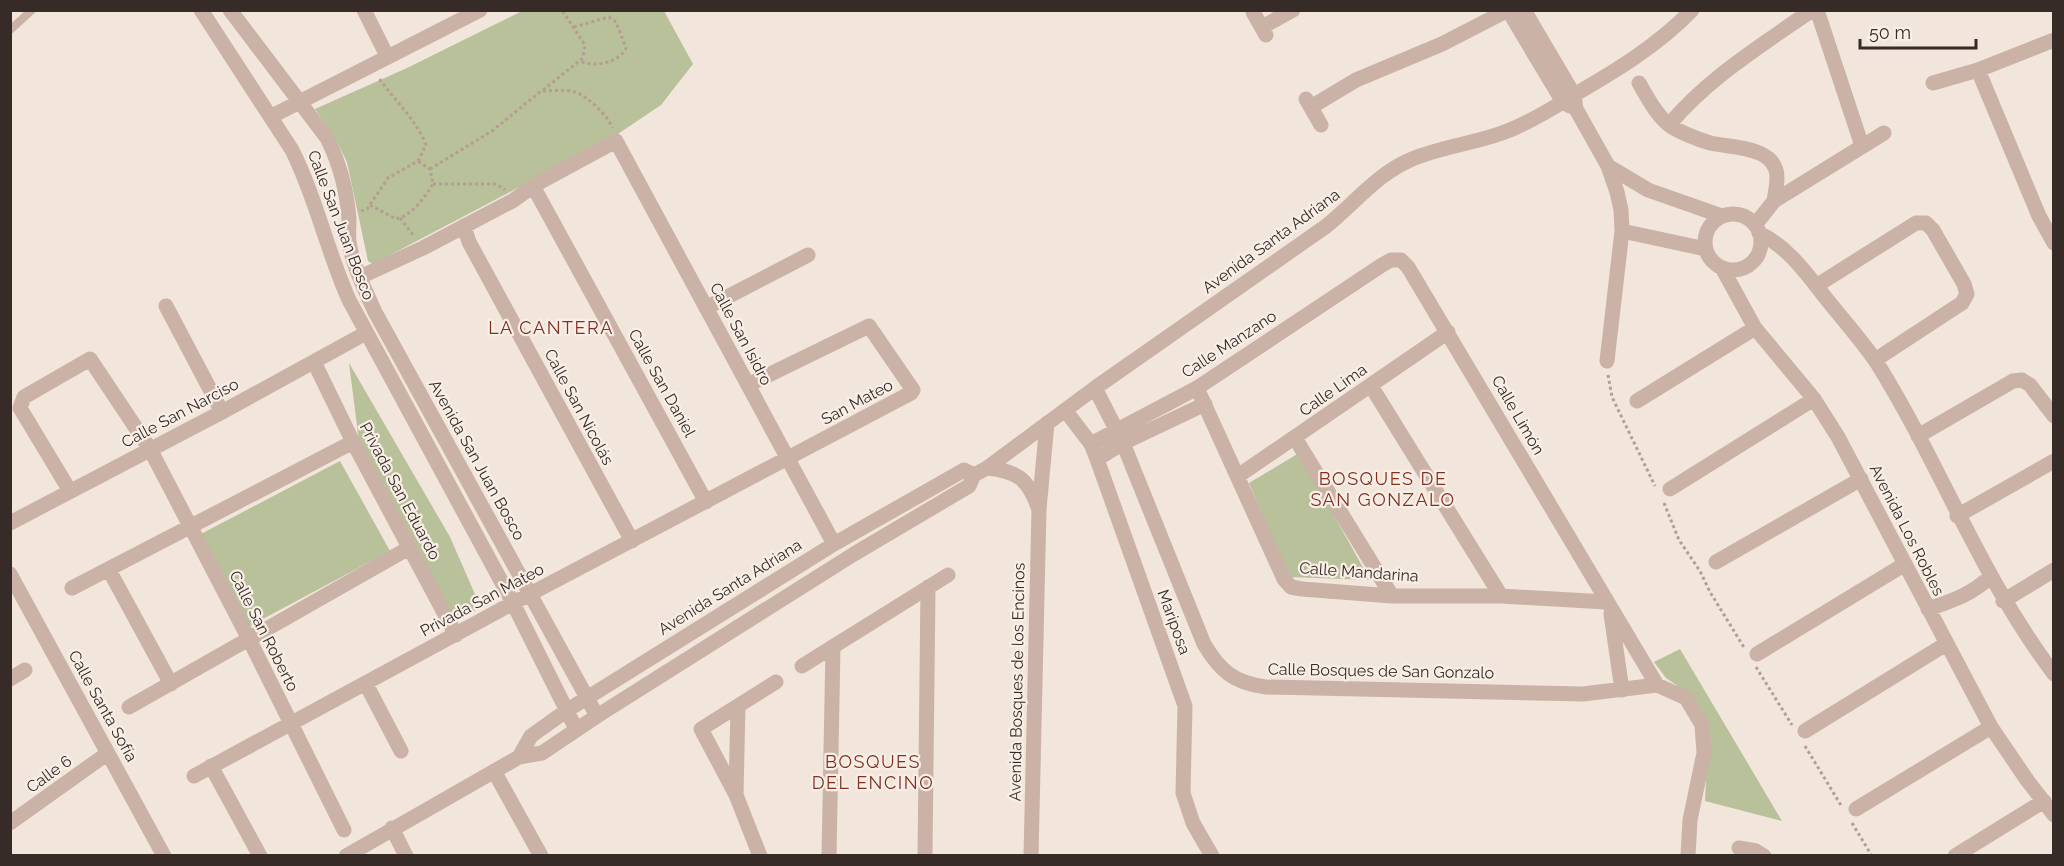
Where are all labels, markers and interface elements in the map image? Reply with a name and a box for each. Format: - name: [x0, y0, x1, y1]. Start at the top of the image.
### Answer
- scale bar: [1860, 12, 1976, 50]
- text: 50 m: [1869, 22, 1911, 43]
- street label: Calle San Juan Bosco: [304, 148, 378, 302]
- street label: Avenida Santa Adriana: [1199, 185, 1343, 297]
- street label: Calle San Isidro: [706, 279, 776, 389]
- street label: Calle Manzano: [1178, 306, 1280, 382]
- district label: LA CANTERA: [488, 317, 614, 338]
- street label: Calle San Daniel: [625, 326, 700, 441]
- street label: Calle San Nicolás: [540, 346, 618, 468]
- street label: Calle Lima: [1296, 360, 1370, 420]
- street label: Calle Limón: [1488, 372, 1548, 458]
- street label: Calle San Narciso: [118, 374, 242, 452]
- street label: San Mateo: [818, 375, 896, 429]
- street label: Avenida San Juan Bosco: [425, 377, 529, 543]
- street label: Privada San Eduardo: [356, 419, 444, 563]
- street label: Avenida Los Robles: [1866, 461, 1949, 599]
- district label: BOSQUES DE SAN GONZALO: [1310, 468, 1456, 510]
- street label: Avenida Santa Adriana: [655, 535, 805, 639]
- street label: Calle Mandarina: [1299, 558, 1419, 586]
- street label: Privada San Mateo: [417, 559, 547, 641]
- street label: Avenida Bosques de los Encinos: [1005, 562, 1029, 802]
- street label: Calle San Roberto: [225, 567, 303, 695]
- street label: Mariposa: [1154, 587, 1194, 657]
- street label: Calle Santa Sofía: [65, 647, 141, 765]
- street label: Calle Bosques de San Gonzalo: [1268, 660, 1494, 682]
- street label: Calle 6: [23, 751, 75, 797]
- district label: BOSQUES DEL ENCINO: [812, 751, 934, 793]

